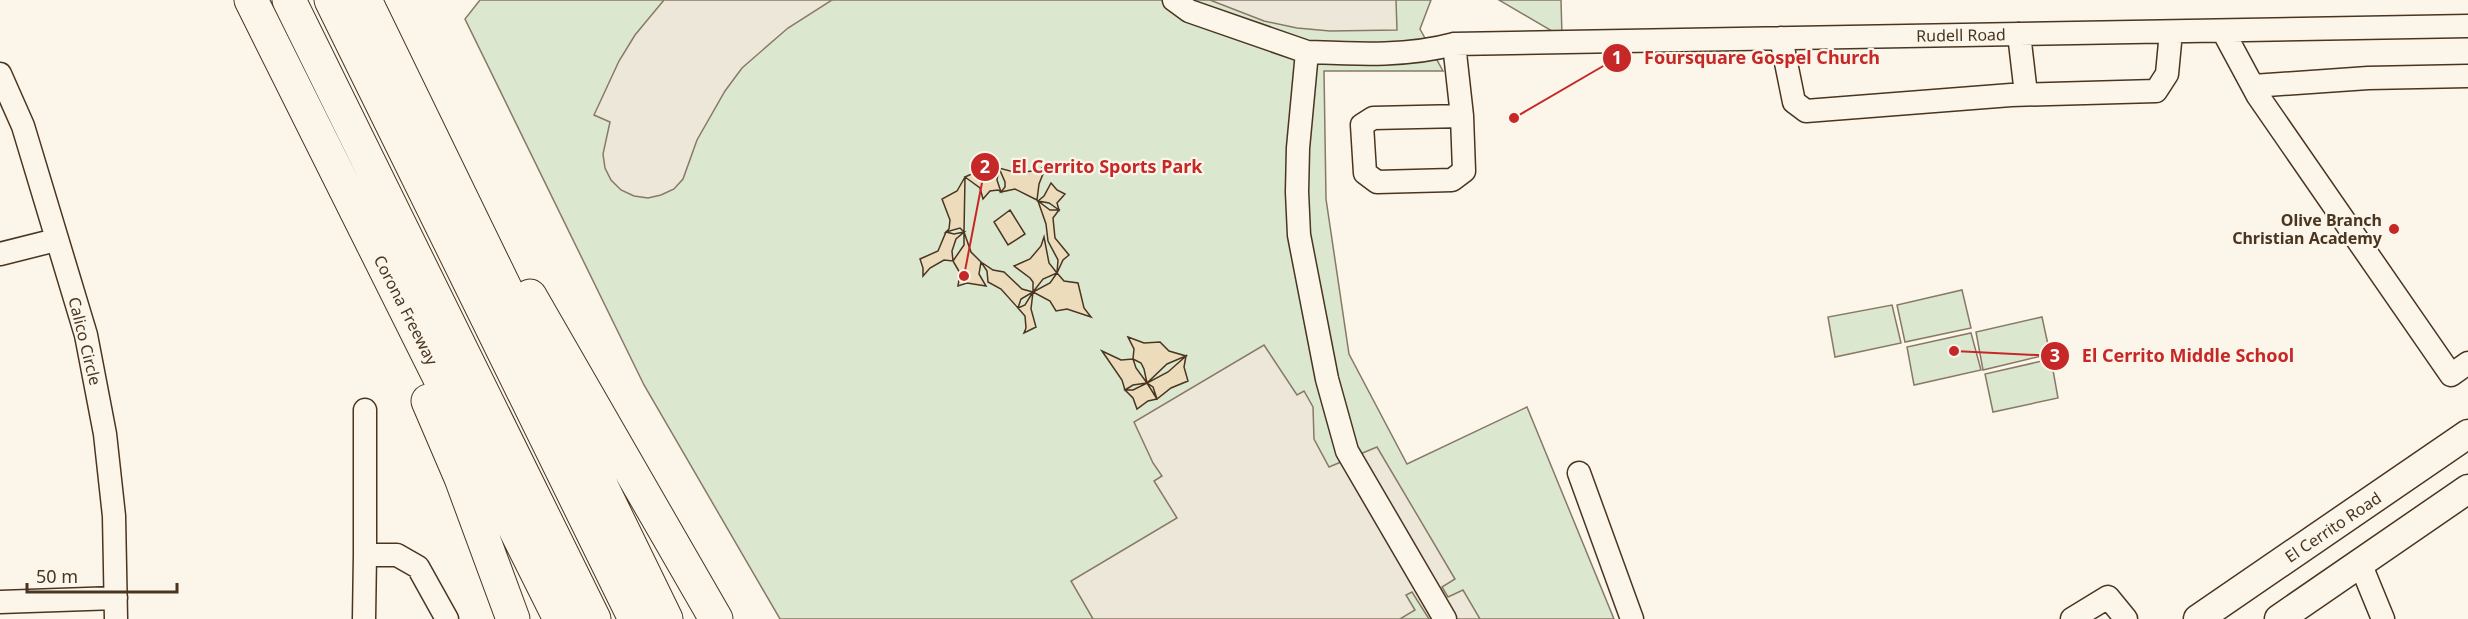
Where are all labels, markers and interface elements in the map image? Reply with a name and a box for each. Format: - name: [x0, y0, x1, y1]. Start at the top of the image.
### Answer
- street label: Rudell Road: [1916, 23, 2006, 47]
- callout: Foursquare Gospel Church: [1602, 40, 1892, 76]
- text: 1: [1612, 45, 1622, 69]
- text: Foursquare Gospel Church: [1644, 45, 1880, 69]
- callout: El Cerrito Sports Park: [970, 149, 1215, 185]
- text: 2: [980, 154, 990, 178]
- text: El Cerrito Sports Park: [1012, 154, 1203, 178]
- place label: Olive Branch Christian Academy: [2232, 209, 2383, 249]
- marker: Olive Branch Christian Academy: [2387, 222, 2401, 236]
- street label: Corona Freeway: [369, 251, 444, 370]
- street label: Calico Circle: [63, 295, 107, 387]
- callout: El Cerrito Middle School: [2040, 338, 2306, 374]
- text: 3: [2050, 343, 2060, 367]
- text: El Cerrito Middle School: [2082, 343, 2294, 367]
- street label: El Cerrito Road: [2281, 487, 2385, 567]
- scale bar: [27, 556, 177, 594]
- text: 50 m: [36, 564, 78, 588]

